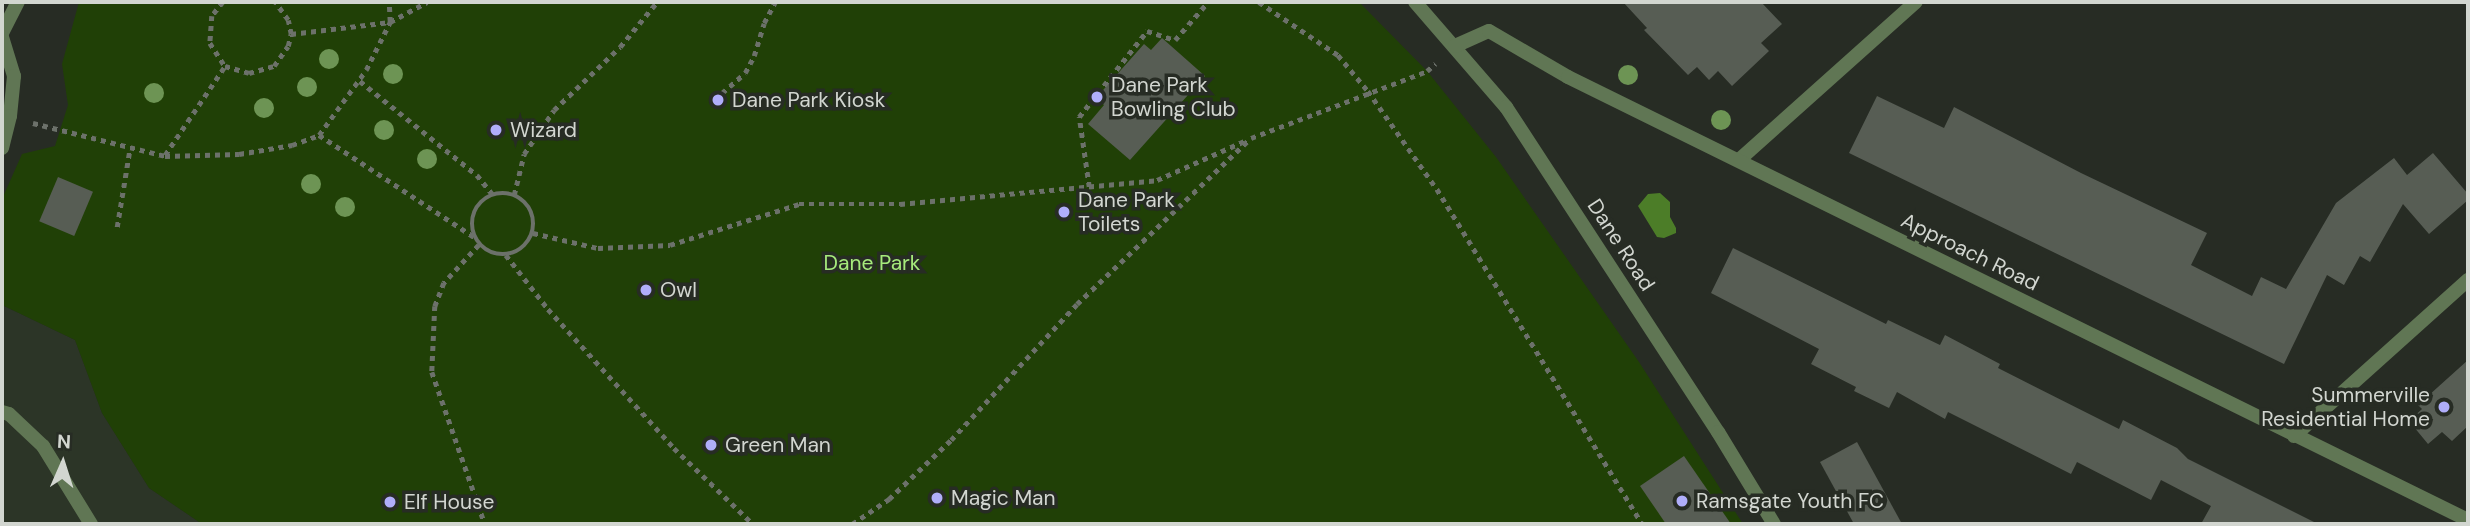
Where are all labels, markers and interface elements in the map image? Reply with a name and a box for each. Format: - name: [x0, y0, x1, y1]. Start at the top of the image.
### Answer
- place label: Dane Park Bowling Club: [1111, 72, 1236, 122]
- place label: Dane Park Kiosk: [732, 87, 885, 113]
- marker: Dane Park Bowling Club: [1089, 89, 1105, 105]
- marker: Dane Park Kiosk: [710, 92, 726, 108]
- place label: Wizard: [510, 117, 577, 143]
- marker: Wizard: [488, 122, 504, 138]
- place label: Dane Park Toilets: [1078, 187, 1175, 237]
- street label: Dane Road: [1582, 194, 1660, 296]
- marker: Dane Park Toilets: [1056, 204, 1072, 220]
- street label: Approach Road: [1897, 208, 2043, 296]
- park label: Dane Park: [824, 250, 920, 276]
- place label: Owl: [660, 277, 697, 303]
- marker: Owl: [638, 282, 654, 298]
- place label: Summerville Residential Home: [2261, 382, 2430, 432]
- marker: Summerville Residential Home: [2436, 399, 2452, 415]
- north arrow: [28, 428, 98, 498]
- text: N: [57, 429, 72, 454]
- place label: Green Man: [725, 432, 831, 458]
- marker: Green Man: [703, 437, 719, 453]
- place label: Magic Man: [951, 485, 1056, 511]
- place label: Ramsgate Youth FC: [1696, 488, 1884, 514]
- place label: Elf House: [404, 489, 495, 515]
- marker: Magic Man: [929, 490, 945, 506]
- marker: Ramsgate Youth FC: [1674, 493, 1690, 509]
- marker: Elf House: [382, 494, 398, 510]

